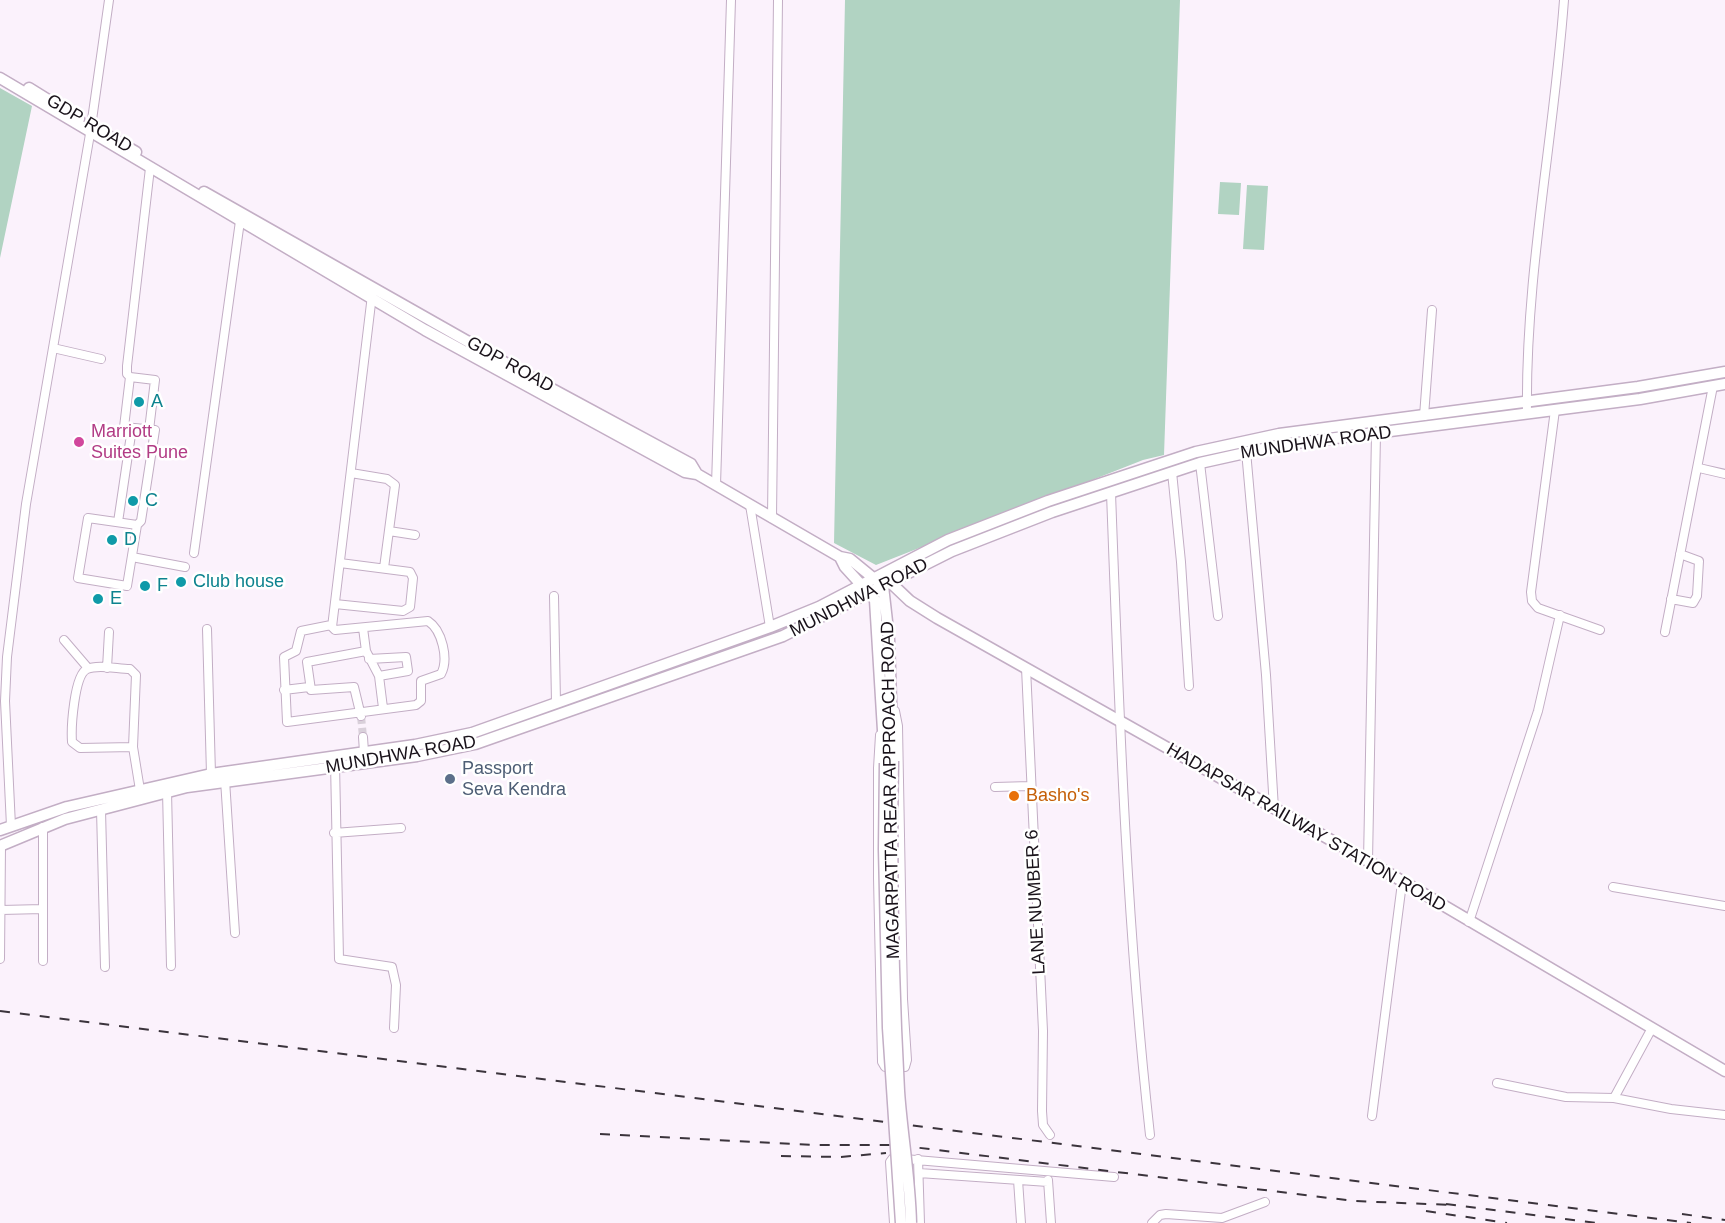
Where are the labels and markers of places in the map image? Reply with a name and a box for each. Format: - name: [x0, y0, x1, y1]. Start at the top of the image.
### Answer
- place label: A: [151, 391, 163, 413]
- marker: A: [132, 395, 146, 409]
- place label: Marriott Suites Pune: [91, 421, 188, 464]
- marker: Marriott Suites Pune: [72, 435, 86, 449]
- place label: C: [145, 490, 158, 512]
- marker: C: [126, 494, 140, 508]
- place label: D: [124, 529, 137, 551]
- marker: D: [105, 533, 119, 547]
- place label: Club house: [193, 571, 284, 593]
- place label: F: [157, 575, 168, 597]
- marker: Club house: [174, 575, 188, 589]
- marker: F: [138, 579, 152, 593]
- place label: E: [110, 588, 122, 610]
- marker: E: [91, 592, 105, 606]
- place label: Passport Seva Kendra: [462, 758, 566, 800]
- marker: Passport Seva Kendra: [443, 772, 457, 786]
- place label: Basho's: [1026, 785, 1089, 807]
- marker: Basho's: [1007, 789, 1021, 803]

